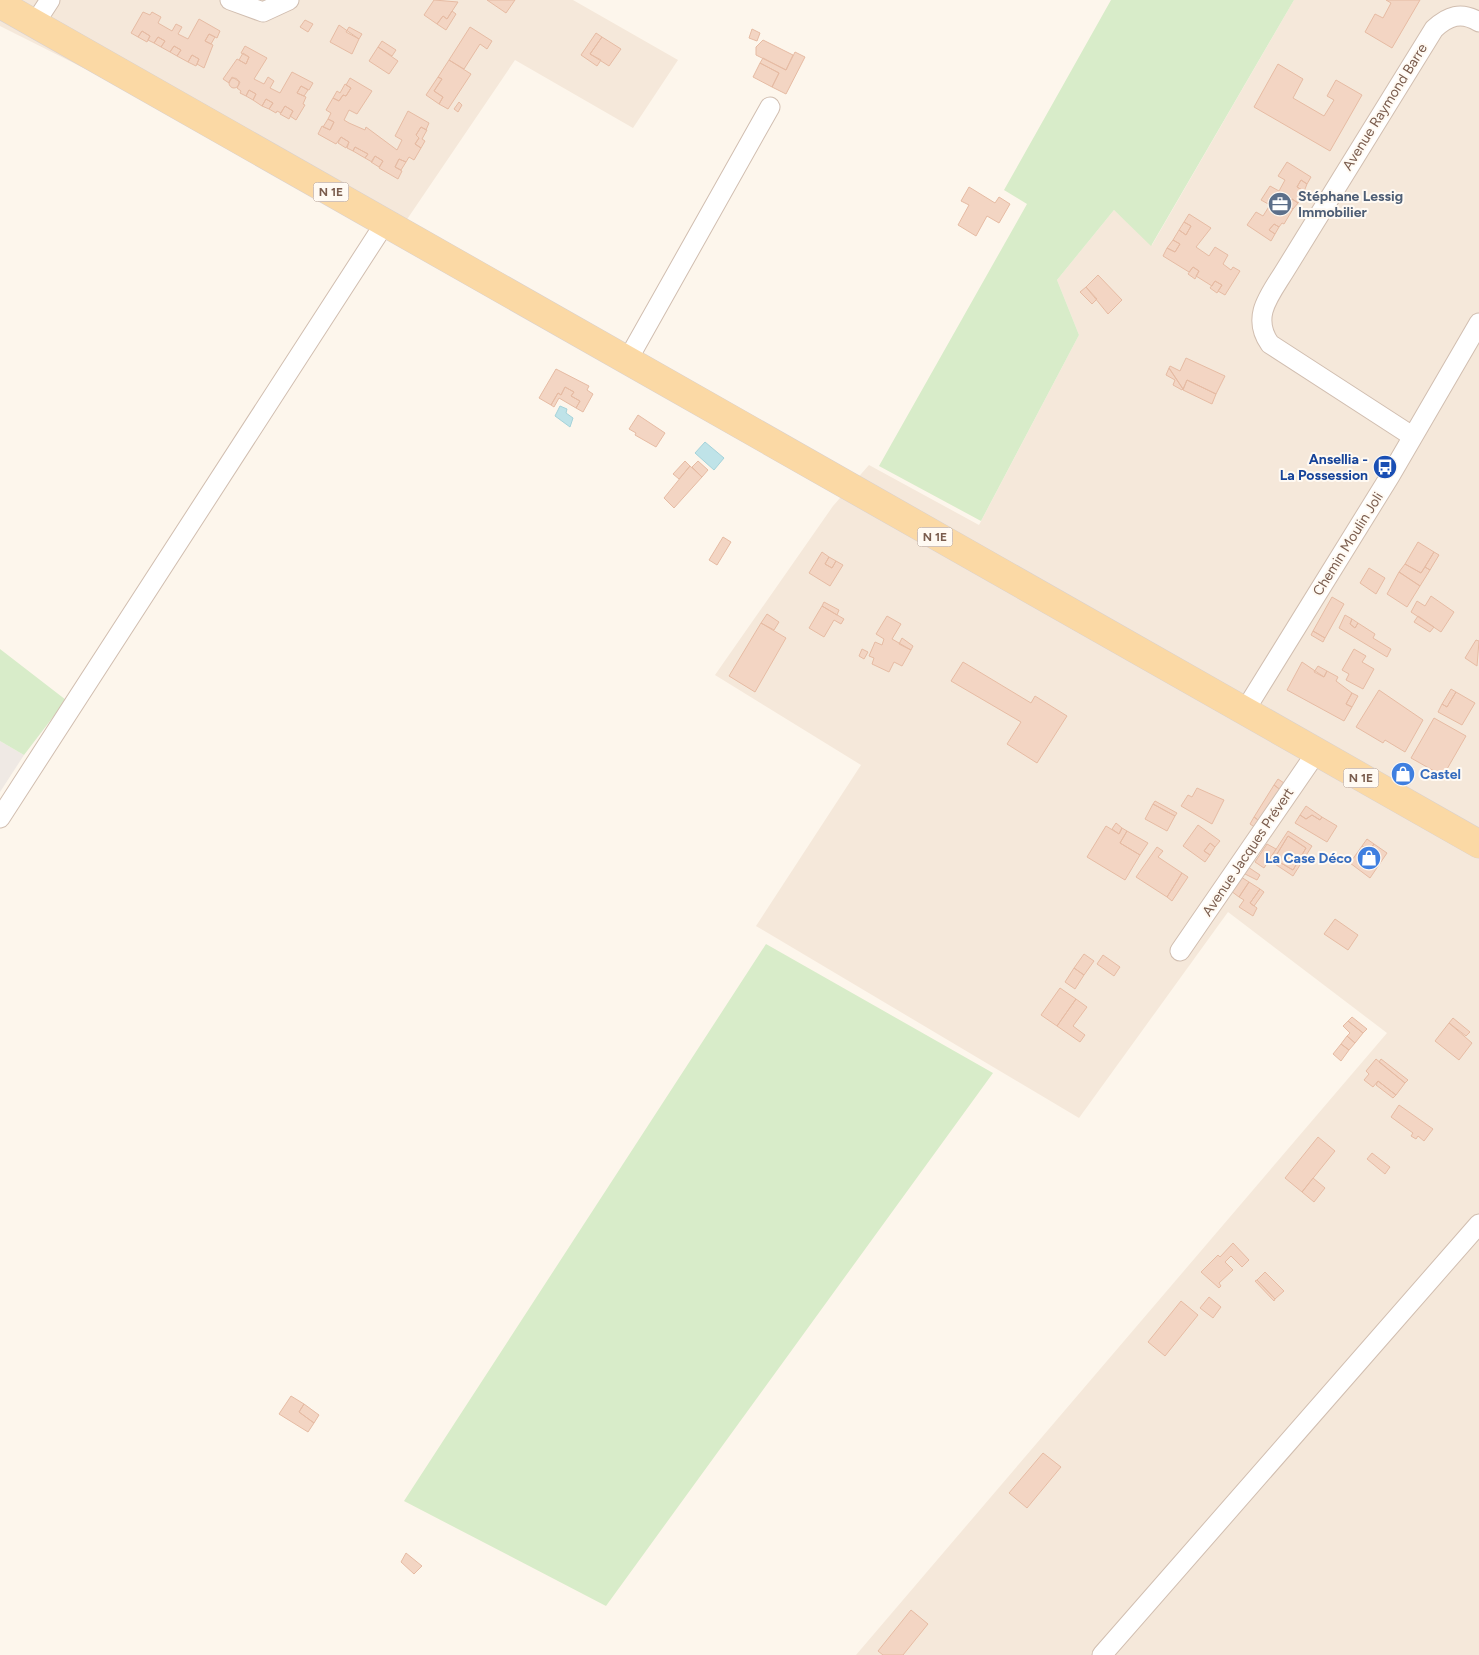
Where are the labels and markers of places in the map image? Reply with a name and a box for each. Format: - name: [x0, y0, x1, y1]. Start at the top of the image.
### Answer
- place label: Stéphane Lessig Immobilier: [1298, 188, 1403, 221]
- office icon: Stéphane Lessig Immobilier: [1267, 191, 1293, 217]
- place label: Ansellia - La Possession: [1280, 451, 1368, 484]
- bus stop icon: Ansellia - La Possession: [1372, 454, 1398, 480]
- shop icon: Castel: [1390, 761, 1416, 787]
- place label: Castel: [1420, 766, 1461, 783]
- shop icon: La Case Déco: [1356, 845, 1382, 871]
- place label: La Case Déco: [1265, 850, 1352, 867]

